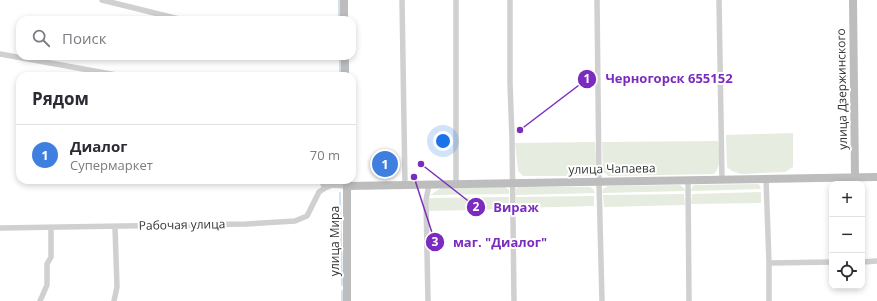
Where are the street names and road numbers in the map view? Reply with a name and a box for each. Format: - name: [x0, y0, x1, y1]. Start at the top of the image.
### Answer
- street label: улица Дзержинского: [832, 28, 851, 150]
- street label: улица Чапаева: [568, 159, 656, 178]
- street label: улица Мира: [326, 206, 343, 276]
- street label: Рабочая улица: [139, 215, 225, 234]

